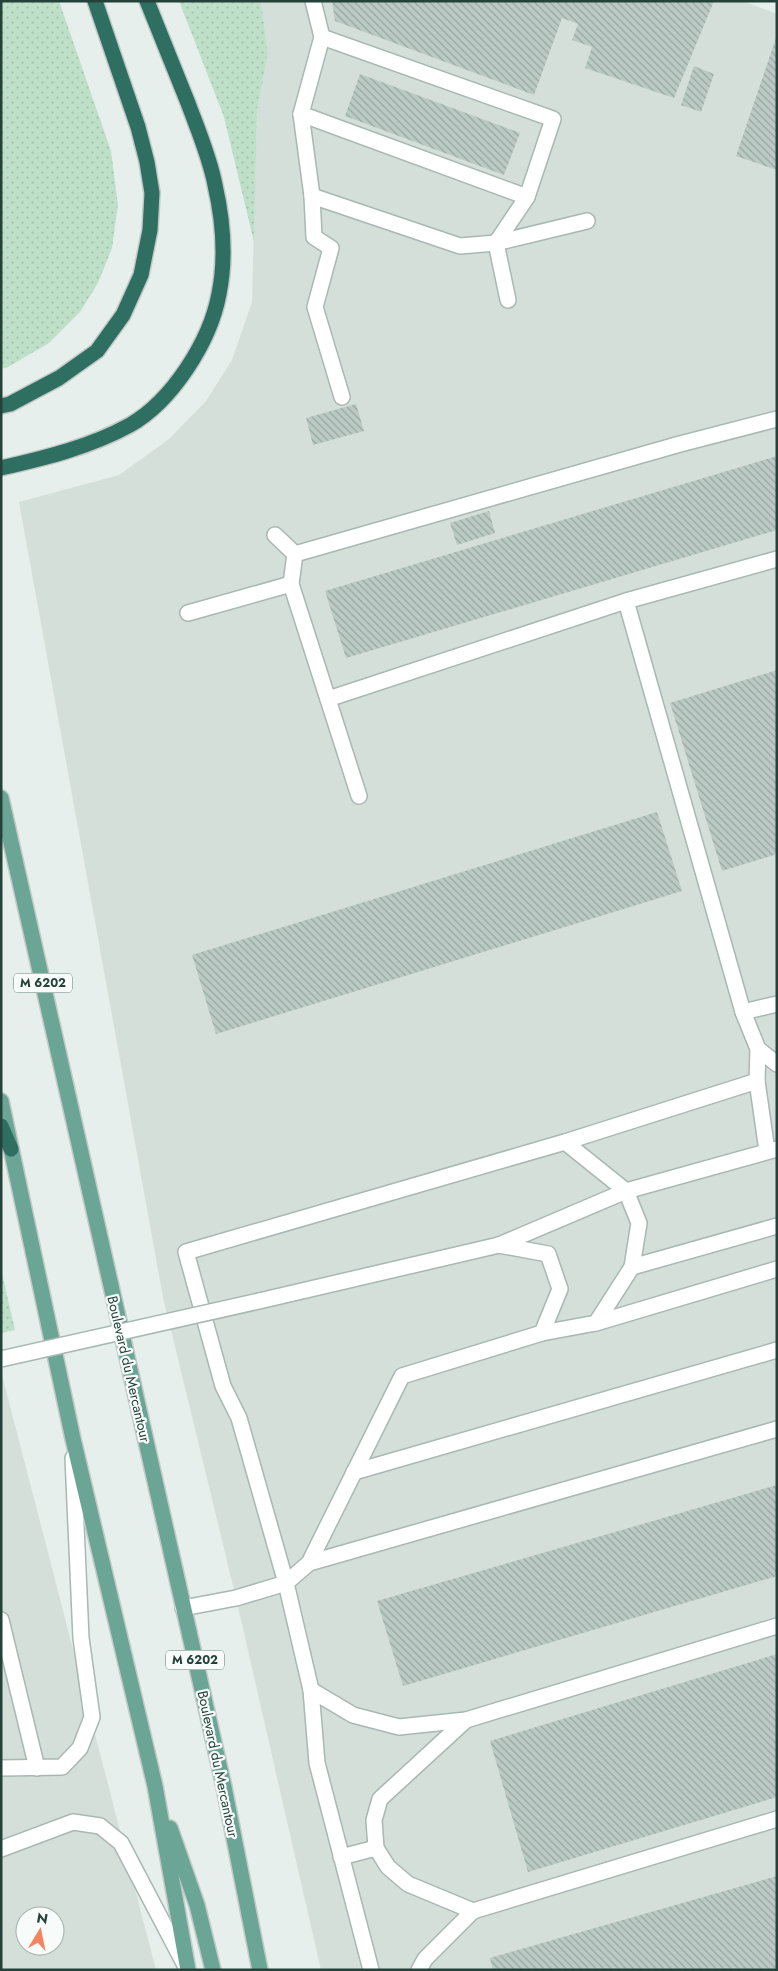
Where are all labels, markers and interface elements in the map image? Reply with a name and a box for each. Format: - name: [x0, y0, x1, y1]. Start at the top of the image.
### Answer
- road number: M 6202: [14, 974, 72, 992]
- street label: Boulevard du Mercantour: [102, 1294, 156, 1444]
- road number: M 6202: [166, 1650, 224, 1670]
- street label: Boulevard du Mercantour: [193, 1689, 243, 1839]
- north arrow: [15, 1906, 65, 1956]
- text: N: [35, 1907, 49, 1929]

